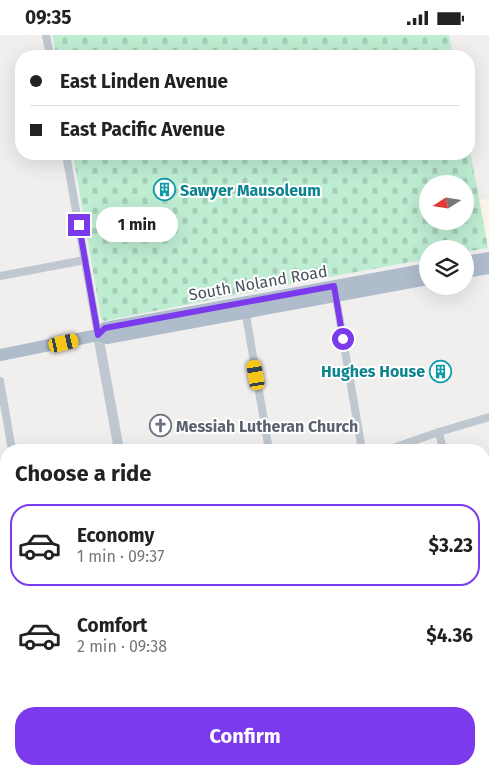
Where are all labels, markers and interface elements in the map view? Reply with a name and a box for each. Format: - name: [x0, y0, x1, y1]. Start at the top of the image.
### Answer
- text: 09:35: [25, 6, 72, 29]
- text: East Linden Avenue: [60, 70, 228, 93]
- text: East Pacific Avenue: [60, 118, 225, 141]
- north arrow: [419, 175, 474, 230]
- map controls: [419, 175, 474, 295]
- building icon: Sawyer Mausoleum: [152, 178, 176, 202]
- place label: Sawyer Mausoleum: [180, 181, 321, 200]
- callout: 1 min: [96, 207, 179, 243]
- route end: [68, 214, 90, 236]
- text: 1 min: [118, 215, 156, 234]
- button: layers: [419, 240, 474, 295]
- street label: South Noland Road: [187, 261, 329, 305]
- route start: [332, 328, 354, 350]
- car: [47, 332, 80, 354]
- car: [246, 359, 265, 391]
- building icon: Hughes House: [429, 359, 453, 383]
- place label: Hughes House: [321, 362, 425, 381]
- church icon: Messiah Lutheran Church: [148, 414, 172, 438]
- place label: Messiah Lutheran Church: [176, 417, 358, 436]
- text: Choose a ride: [15, 460, 151, 487]
- icon: car: [17, 523, 62, 568]
- text: Economy: [77, 524, 154, 547]
- text: $3.23: [429, 534, 473, 557]
- text: 1 min · 09:37: [77, 547, 164, 566]
- icon: car: [17, 613, 62, 658]
- text: Comfort: [77, 614, 147, 637]
- text: $4.36: [426, 624, 473, 647]
- text: 2 min · 09:38: [77, 637, 167, 656]
- button: Confirm: [15, 707, 475, 765]

